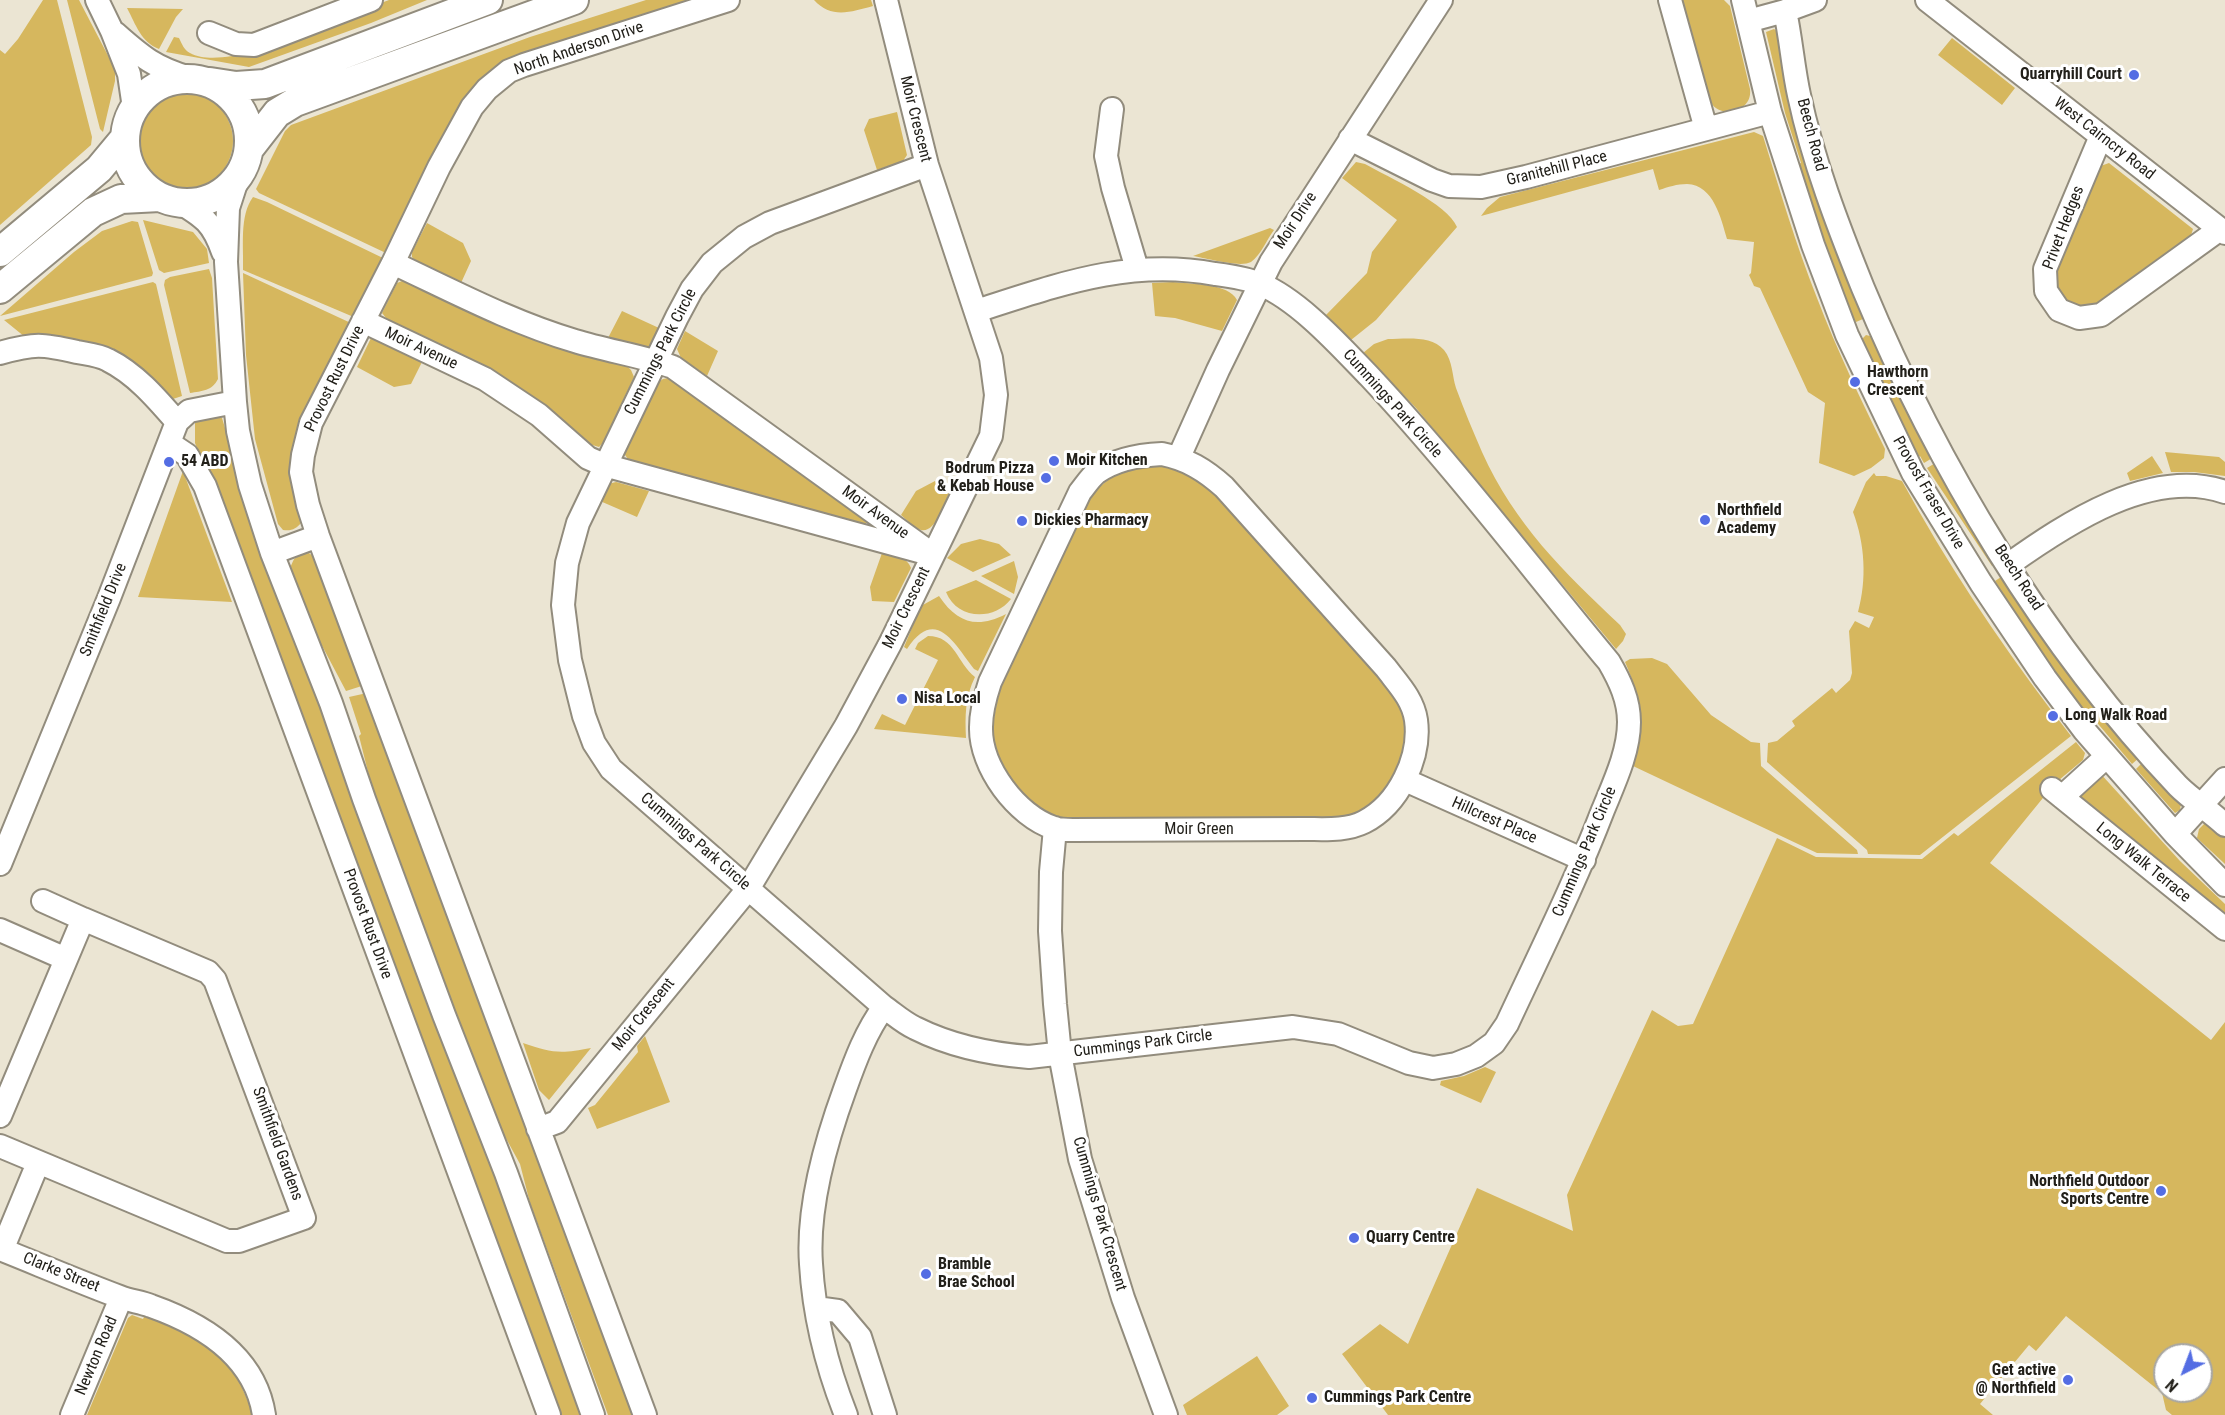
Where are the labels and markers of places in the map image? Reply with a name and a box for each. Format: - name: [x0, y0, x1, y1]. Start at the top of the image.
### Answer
- place label: Quarryhill Court: [2020, 65, 2122, 85]
- marker: Quarryhill Court: [2127, 68, 2141, 82]
- place label: Hawthorn Crescent: [1867, 363, 1928, 401]
- marker: Hawthorn Crescent: [1848, 375, 1862, 389]
- place label: Moir Kitchen: [1066, 451, 1148, 471]
- place label: 54 ABD: [181, 452, 228, 472]
- marker: Moir Kitchen: [1047, 454, 1061, 468]
- marker: 54 ABD: [162, 455, 176, 469]
- place label: Bodrum Pizza & Kebab House: [937, 459, 1034, 497]
- marker: Bodrum Pizza & Kebab House: [1039, 471, 1053, 485]
- place label: Northfield Academy: [1717, 501, 1782, 539]
- place label: Dickies Pharmacy: [1034, 511, 1148, 531]
- marker: Northfield Academy: [1698, 513, 1712, 527]
- marker: Dickies Pharmacy: [1015, 514, 1029, 528]
- place label: Nisa Local: [914, 689, 981, 709]
- marker: Nisa Local: [895, 692, 909, 706]
- place label: Long Walk Road: [2065, 706, 2167, 726]
- marker: Long Walk Road: [2046, 709, 2060, 723]
- place label: Northfield Outdoor Sports Centre: [2029, 1172, 2149, 1210]
- marker: Northfield Outdoor Sports Centre: [2154, 1184, 2168, 1198]
- place label: Quarry Centre: [1366, 1228, 1455, 1248]
- marker: Quarry Centre: [1347, 1231, 1361, 1245]
- place label: Bramble Brae School: [938, 1255, 1015, 1293]
- marker: Bramble Brae School: [919, 1267, 933, 1281]
- place label: Get active @ Northfield: [1975, 1361, 2056, 1399]
- marker: Get active @ Northfield: [2061, 1373, 2075, 1387]
- place label: Cummings Park Centre: [1324, 1388, 1471, 1408]
- marker: Cummings Park Centre: [1305, 1391, 1319, 1405]

